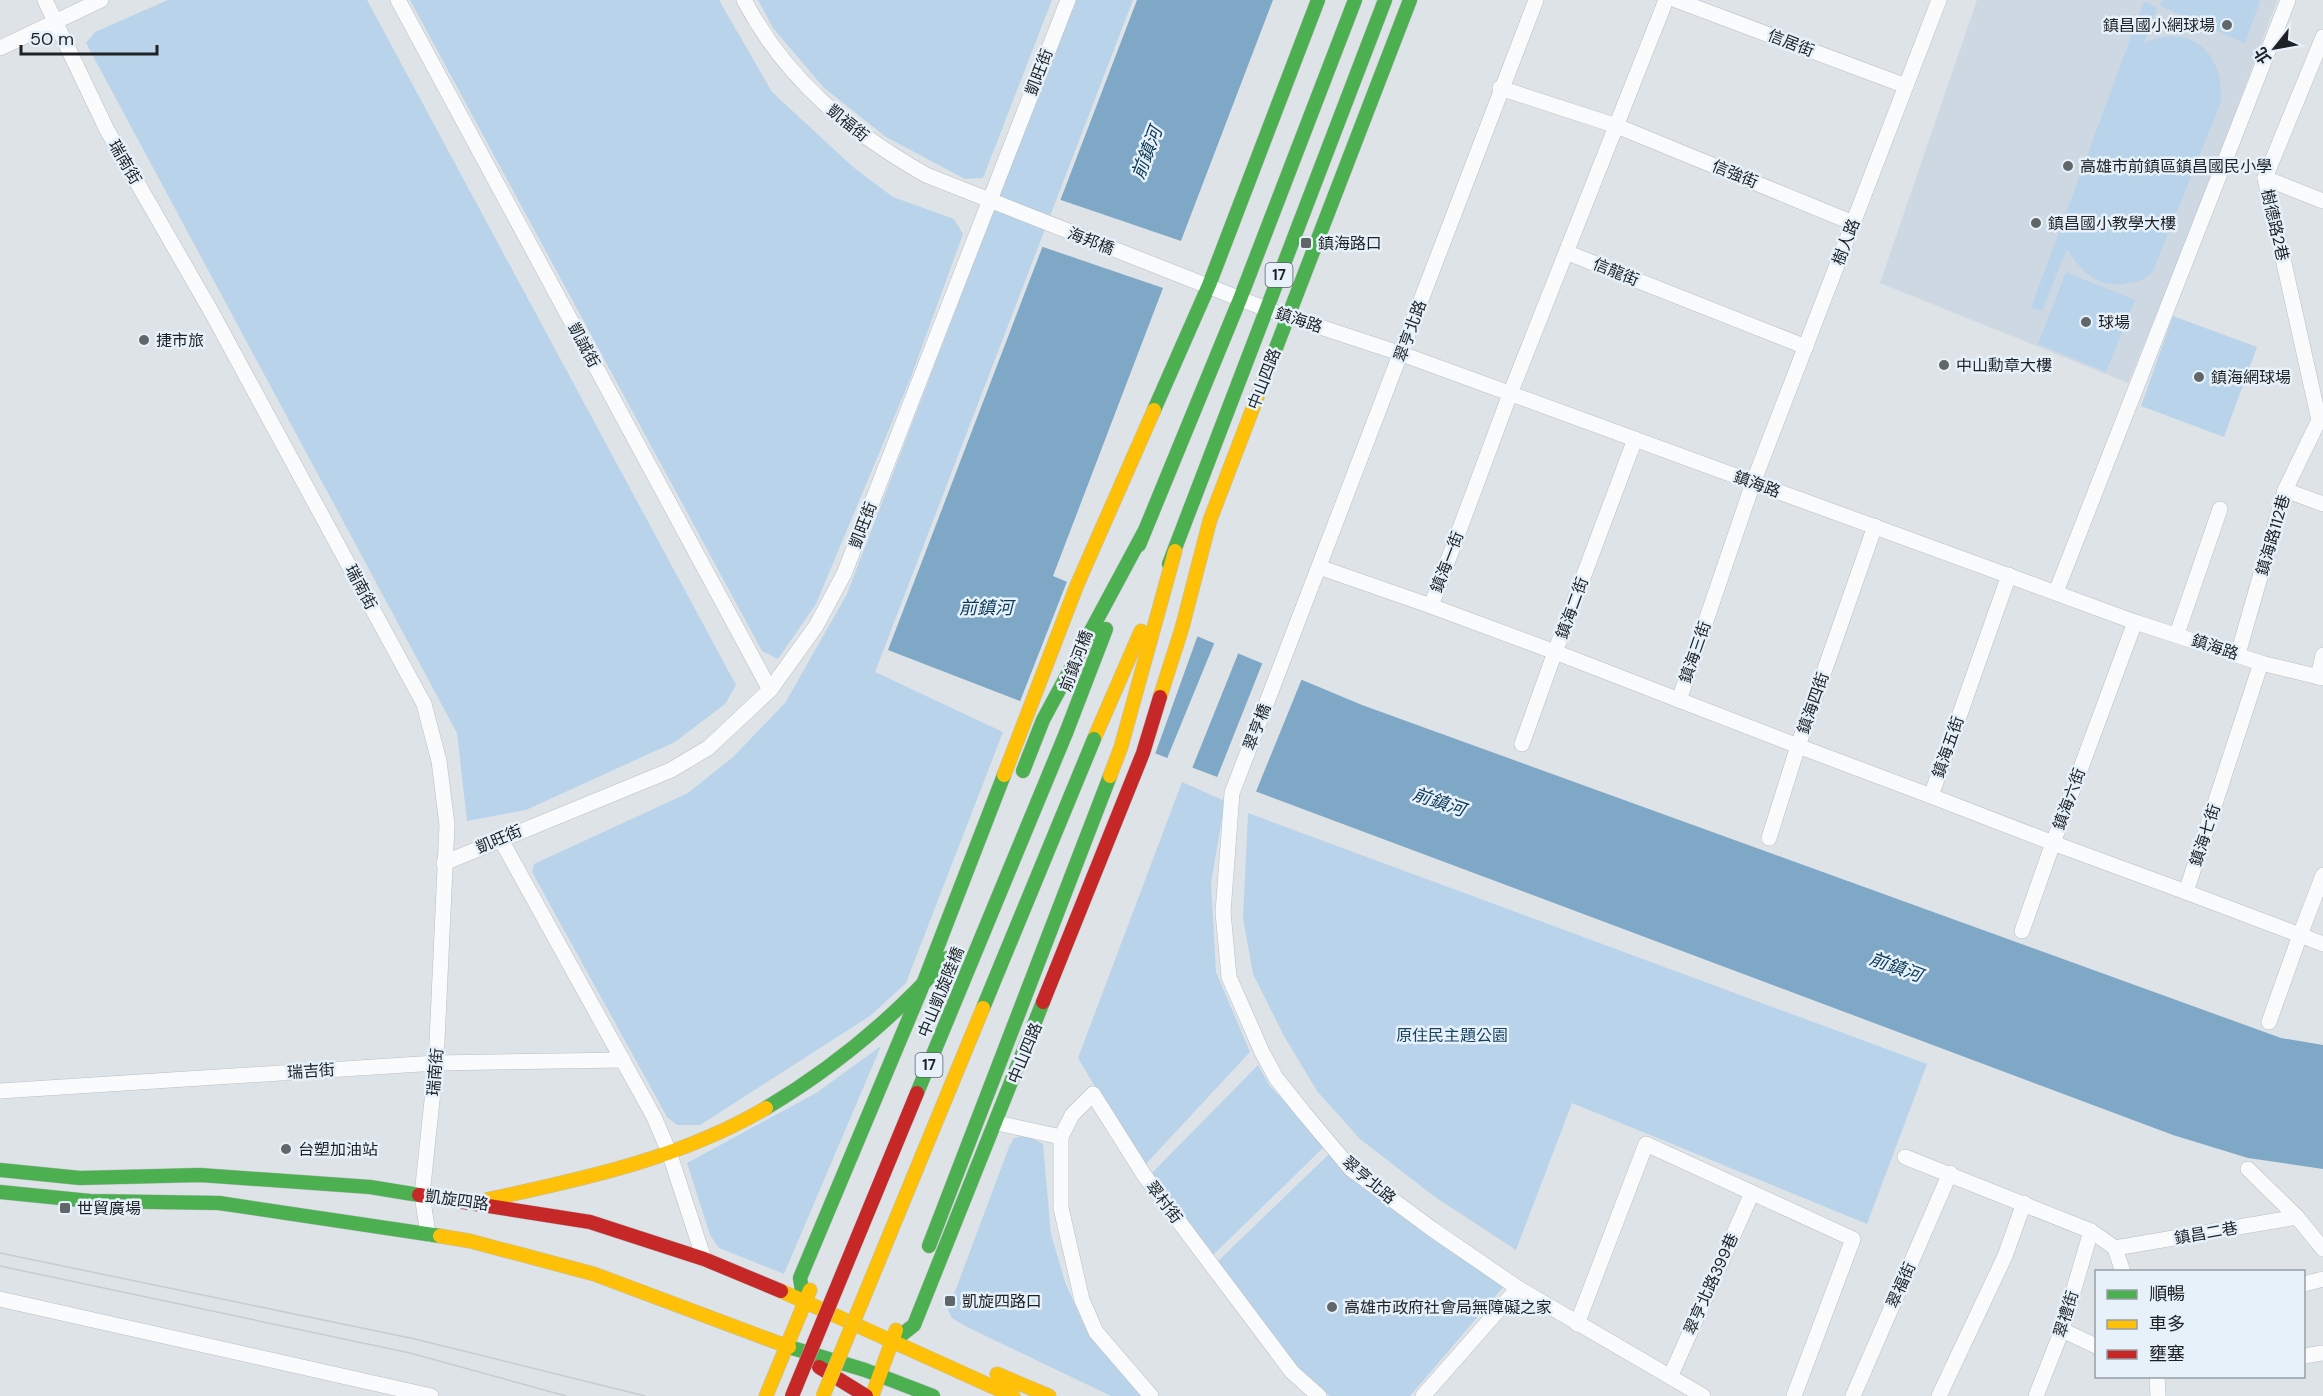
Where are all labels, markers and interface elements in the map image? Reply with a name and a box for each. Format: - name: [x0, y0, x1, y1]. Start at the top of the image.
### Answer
- place label: 鎮昌國小網球場: [2103, 15, 2215, 36]
- scale bar: [21, 18, 158, 56]
- marker: 鎮昌國小網球場: [2220, 18, 2234, 32]
- north arrow: [2245, 18, 2305, 78]
- street label: 信居街: [1765, 25, 1817, 61]
- text: 50 m: [30, 27, 74, 51]
- text: 北: [2249, 43, 2276, 68]
- street label: 凱旺街: [1021, 46, 1057, 98]
- street label: 凱福街: [823, 100, 873, 146]
- water label: 前鎮河: [1126, 121, 1169, 183]
- street label: 瑞南街: [104, 136, 146, 188]
- street label: 信強街: [1709, 155, 1761, 193]
- place label: 高雄市前鎮區鎮昌國民小學: [2080, 156, 2272, 177]
- marker: 高雄市前鎮區鎮昌國民小學: [2061, 159, 2075, 173]
- street label: 樹德路2巷: [2257, 187, 2293, 263]
- place label: 鎮昌國小教學大樓: [2048, 213, 2176, 234]
- street label: 樹人路: [1828, 216, 1864, 268]
- marker: 鎮昌國小教學大樓: [2029, 216, 2043, 230]
- street label: 海邦橋: [1065, 223, 1117, 259]
- place label: 鎮海路口: [1318, 233, 1382, 254]
- marker: 鎮海路口: [1299, 236, 1313, 250]
- street label: 信龍街: [1590, 253, 1642, 291]
- road number: 17: [1266, 263, 1292, 287]
- street label: 翠亨北路: [1389, 297, 1431, 365]
- street label: 鎮海路: [1273, 303, 1325, 337]
- place label: 球場: [2098, 312, 2130, 333]
- marker: 球場: [2079, 315, 2093, 329]
- street label: 凱誠街: [563, 319, 605, 371]
- place label: 捷市旅: [156, 330, 204, 351]
- marker: 捷市旅: [137, 333, 151, 347]
- street label: 中山四路: [1243, 345, 1285, 413]
- place label: 中山勳章大樓: [1956, 355, 2052, 376]
- marker: 中山勳章大樓: [1937, 358, 1951, 372]
- place label: 鎮海網球場: [2211, 367, 2291, 388]
- marker: 鎮海網球場: [2192, 370, 2206, 384]
- street label: 鎮海路: [1731, 466, 1783, 502]
- street label: 鎮海路112巷: [2251, 492, 2295, 578]
- street label: 凱旺街: [845, 499, 881, 551]
- street label: 鎮海一街: [1426, 528, 1468, 596]
- street label: 瑞南街: [340, 561, 382, 613]
- street label: 鎮海二街: [1551, 574, 1593, 642]
- water label: 前鎮河: [959, 596, 1016, 620]
- street label: 鎮海三街: [1675, 618, 1715, 686]
- street label: 前鎮河橋: [1055, 627, 1097, 695]
- street label: 鎮海路: [2189, 630, 2241, 664]
- street label: 鎮海四街: [1793, 669, 1833, 737]
- street label: 翠亨橋: [1239, 701, 1275, 753]
- street label: 鎮海五街: [1928, 713, 1968, 781]
- street label: 鎮海六街: [2048, 765, 2090, 833]
- water label: 前鎮河: [1410, 782, 1471, 823]
- street label: 鎮海七街: [2185, 801, 2225, 869]
- street label: 凱旺街: [473, 820, 525, 858]
- street label: 中山凱旋陸橋: [913, 944, 969, 1040]
- water label: 前鎮河: [1867, 946, 1928, 989]
- street label: 中山四路: [1003, 1019, 1047, 1087]
- park label: 原住民主題公園: [1396, 1025, 1508, 1046]
- street label: 瑞南街: [422, 1047, 448, 1097]
- road number: 17: [916, 1053, 942, 1077]
- street label: 瑞吉街: [286, 1059, 336, 1083]
- place label: 台塑加油站: [298, 1139, 378, 1160]
- marker: 台塑加油站: [279, 1142, 293, 1156]
- street label: 翠亨北路: [1338, 1151, 1400, 1209]
- street label: 翠村街: [1141, 1177, 1187, 1227]
- street label: 凱旋四路: [424, 1185, 490, 1215]
- place label: 世貿廣場: [77, 1198, 141, 1219]
- marker: 世貿廣場: [58, 1201, 72, 1215]
- street label: 鎮昌二巷: [2173, 1217, 2239, 1249]
- street label: 翠亨北路399巷: [1679, 1230, 1743, 1338]
- street label: 翠福街: [1882, 1259, 1920, 1311]
- legend: [2095, 1270, 2305, 1378]
- text: 順暢: [2149, 1282, 2185, 1306]
- street label: 翠禮街: [2049, 1288, 2083, 1340]
- place label: 凱旋四路口: [962, 1291, 1042, 1312]
- marker: 凱旋四路口: [943, 1294, 957, 1308]
- place label: 高雄市政府社會局無障礙之家: [1344, 1297, 1552, 1318]
- marker: 高雄市政府社會局無障礙之家: [1325, 1300, 1339, 1314]
- text: 車多: [2149, 1312, 2185, 1336]
- text: 壅塞: [2149, 1342, 2185, 1366]

